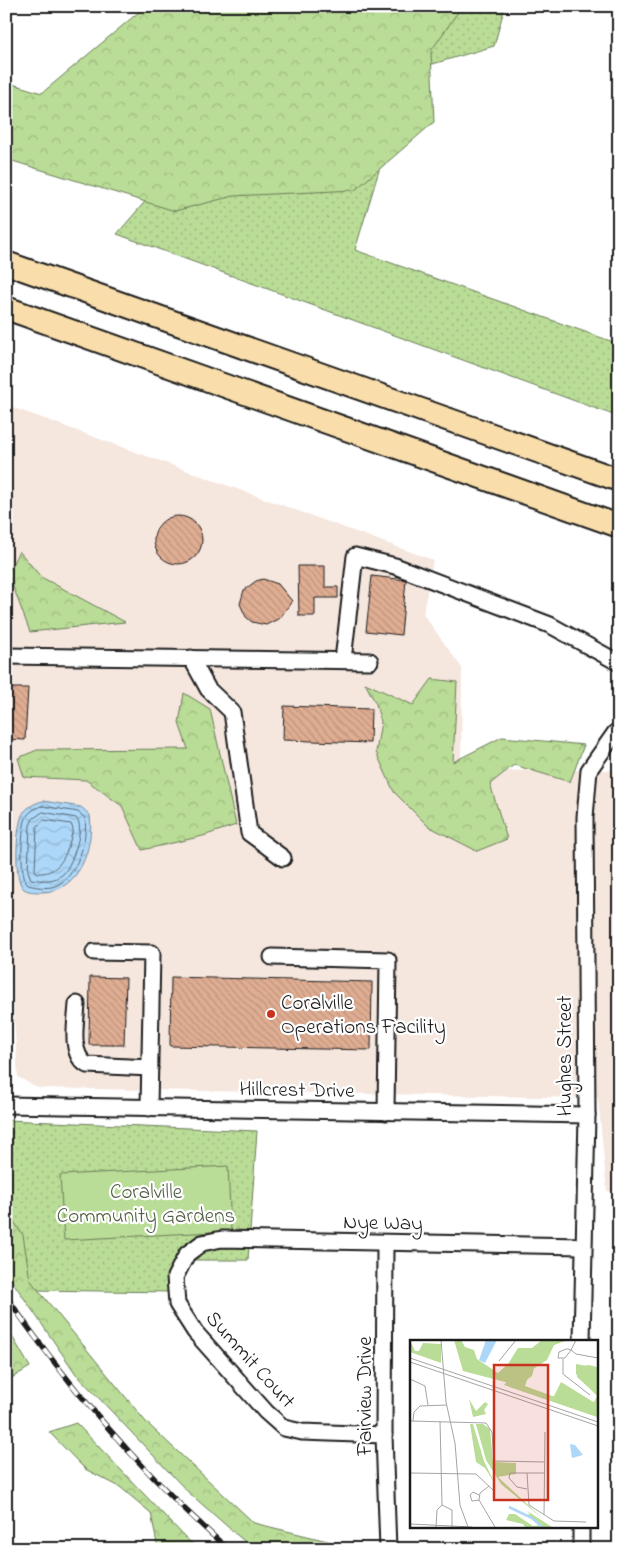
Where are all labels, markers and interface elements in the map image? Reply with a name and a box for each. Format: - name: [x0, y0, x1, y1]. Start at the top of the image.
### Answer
- place label: Coralville Operations Facility: [281, 989, 446, 1045]
- street label: Hughes Street: [551, 995, 583, 1117]
- marker: Coralville Operations Facility: [265, 1008, 277, 1020]
- street label: Hillcrest Drive: [239, 1075, 355, 1107]
- park label: Coralville Community Gardens: [57, 1178, 235, 1234]
- street label: Nye Way: [343, 1208, 423, 1242]
- street label: Summit Court: [198, 1305, 302, 1416]
- street label: Fairview Drive: [351, 1336, 381, 1457]
- inset map: [410, 1340, 598, 1528]

